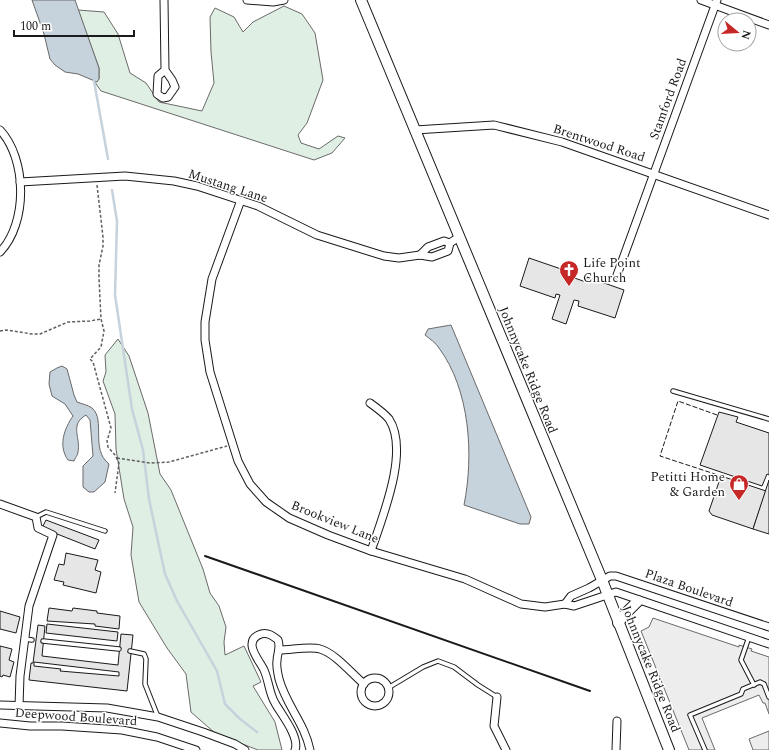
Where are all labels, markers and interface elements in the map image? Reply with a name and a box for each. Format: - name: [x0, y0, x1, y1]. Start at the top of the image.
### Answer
- scale bar: [14, 12, 134, 38]
- north arrow: [717, 12, 757, 52]
- text: 100 m: [20, 17, 51, 36]
- text: N: [737, 28, 756, 42]
- street label: Stamford Road: [644, 55, 692, 143]
- street label: Brentwood Road: [550, 119, 648, 167]
- street label: Mustang Lane: [186, 164, 270, 208]
- place label: Life Point Church: [583, 253, 641, 288]
- church icon: Life Point Church: [558, 259, 580, 287]
- street label: Johnnycake Ridge Road: [493, 303, 563, 437]
- place label: Petitti Home & Garden: [650, 467, 725, 502]
- shop icon: Petitti Home & Garden: [728, 473, 750, 501]
- street label: Brookview Lane: [288, 495, 382, 549]
- street label: Plaza Boulevard: [642, 564, 736, 612]
- street label: Johnnycake Ridge Road: [616, 602, 686, 736]
- street label: Deepwood Boulevard: [14, 703, 138, 731]

